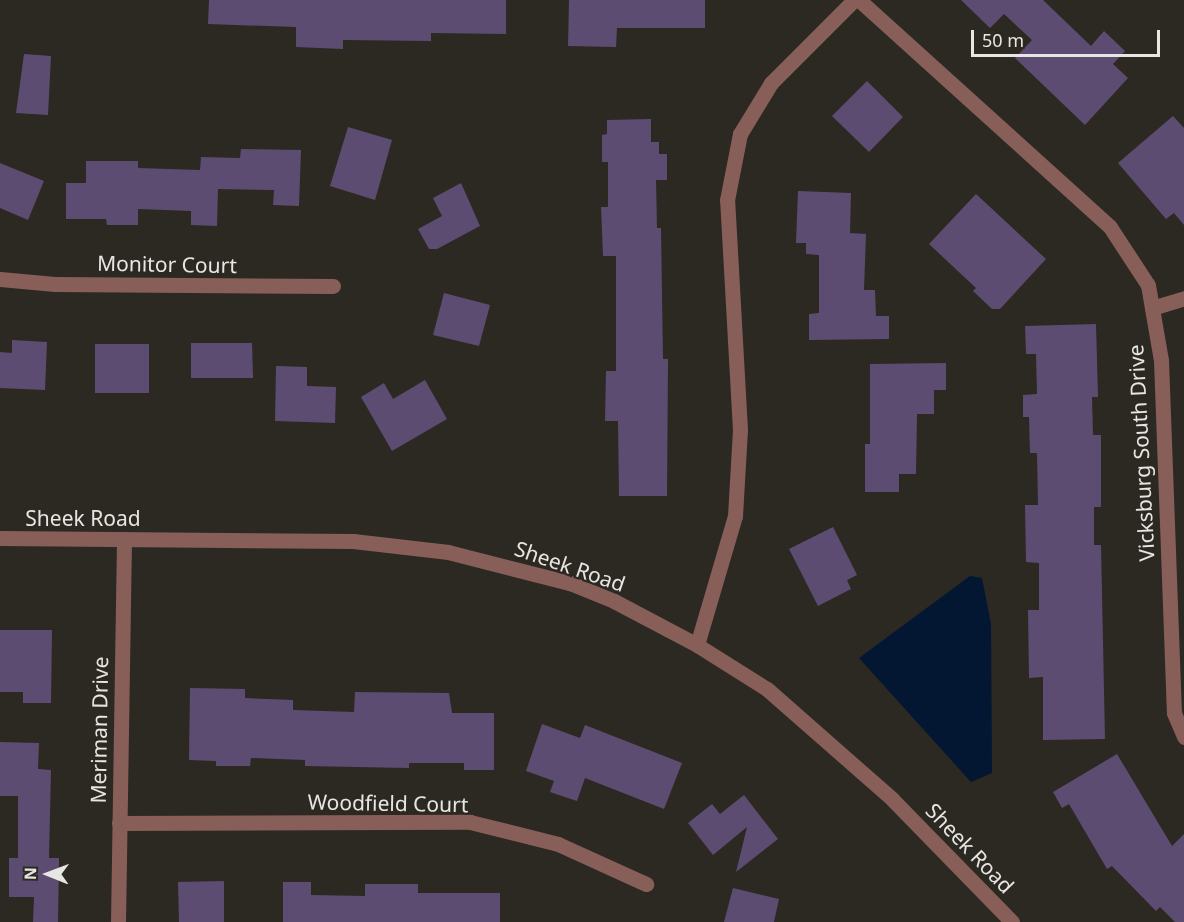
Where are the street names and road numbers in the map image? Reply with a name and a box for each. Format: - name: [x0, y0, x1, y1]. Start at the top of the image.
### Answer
- street label: Monitor Court: [97, 250, 237, 278]
- street label: Vicksburg South Drive: [1123, 344, 1159, 562]
- street label: Sheek Road: [25, 505, 141, 531]
- street label: Sheek Road: [511, 535, 629, 597]
- street label: Meriman Drive: [85, 656, 113, 804]
- street label: Woodfield Court: [307, 789, 469, 817]
- street label: Sheek Road: [921, 798, 1019, 898]

